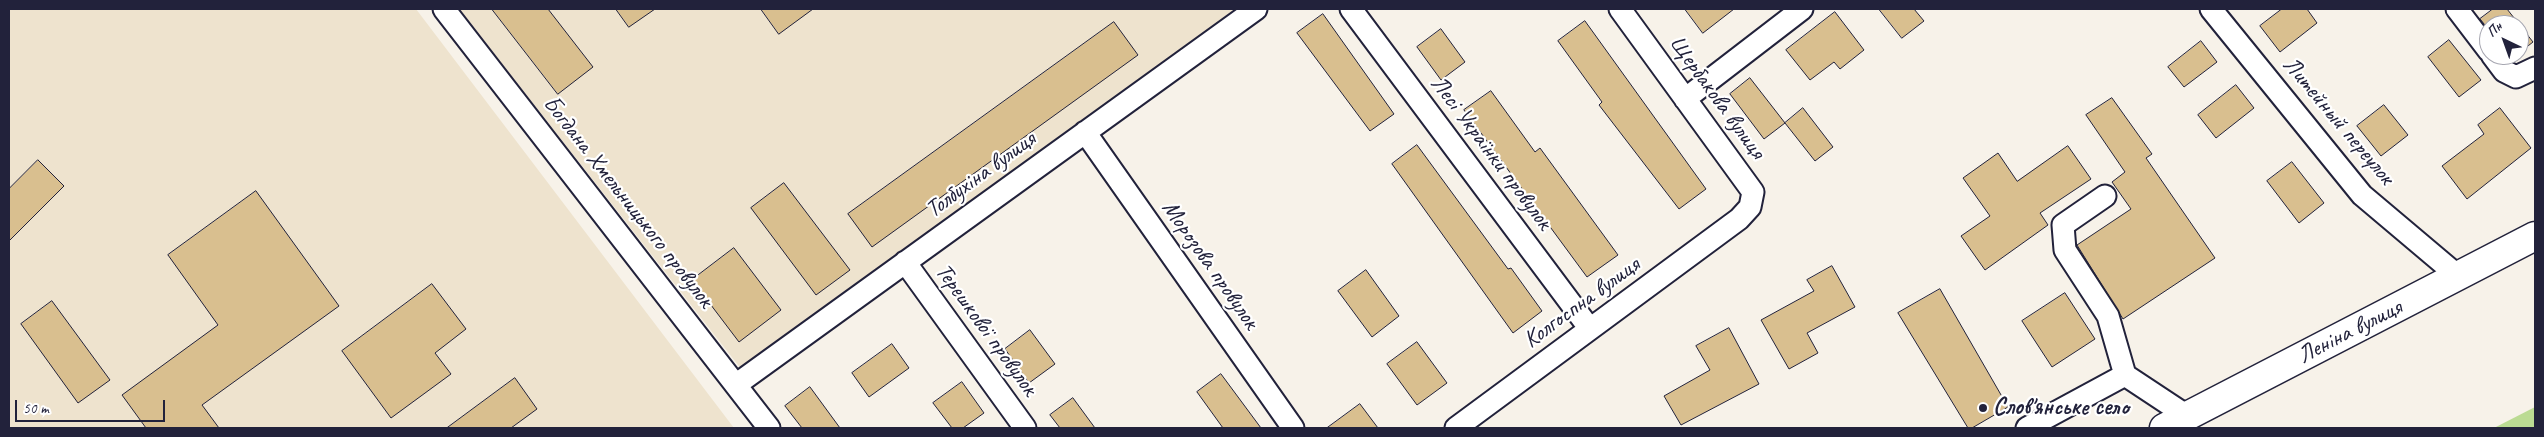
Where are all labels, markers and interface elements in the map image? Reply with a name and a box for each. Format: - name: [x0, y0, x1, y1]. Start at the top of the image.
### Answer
- north arrow: [2479, 15, 2529, 65]
- text: Пн: [2483, 18, 2505, 40]
- street label: Щербакова вулиця: [1663, 31, 1771, 165]
- street label: Литейный переулок: [2276, 51, 2400, 191]
- street label: Лесі Українки провулок: [1424, 70, 1558, 236]
- street label: Богдана Хмельницького провулок: [536, 90, 720, 314]
- street label: Толбухіна вулиця: [920, 125, 1042, 225]
- street label: Морозова провулок: [1155, 195, 1265, 335]
- street label: Колгоспна вулиця: [1518, 251, 1646, 355]
- street label: Терешкової провулок: [928, 258, 1044, 402]
- street label: Леніна вулиця: [2293, 293, 2407, 371]
- scale bar: [18, 390, 168, 422]
- place label: Слов'янське село: [1993, 394, 2129, 422]
- text: 50 m: [23, 399, 49, 418]
- marker: Слов'янське село: [1977, 402, 1989, 414]

